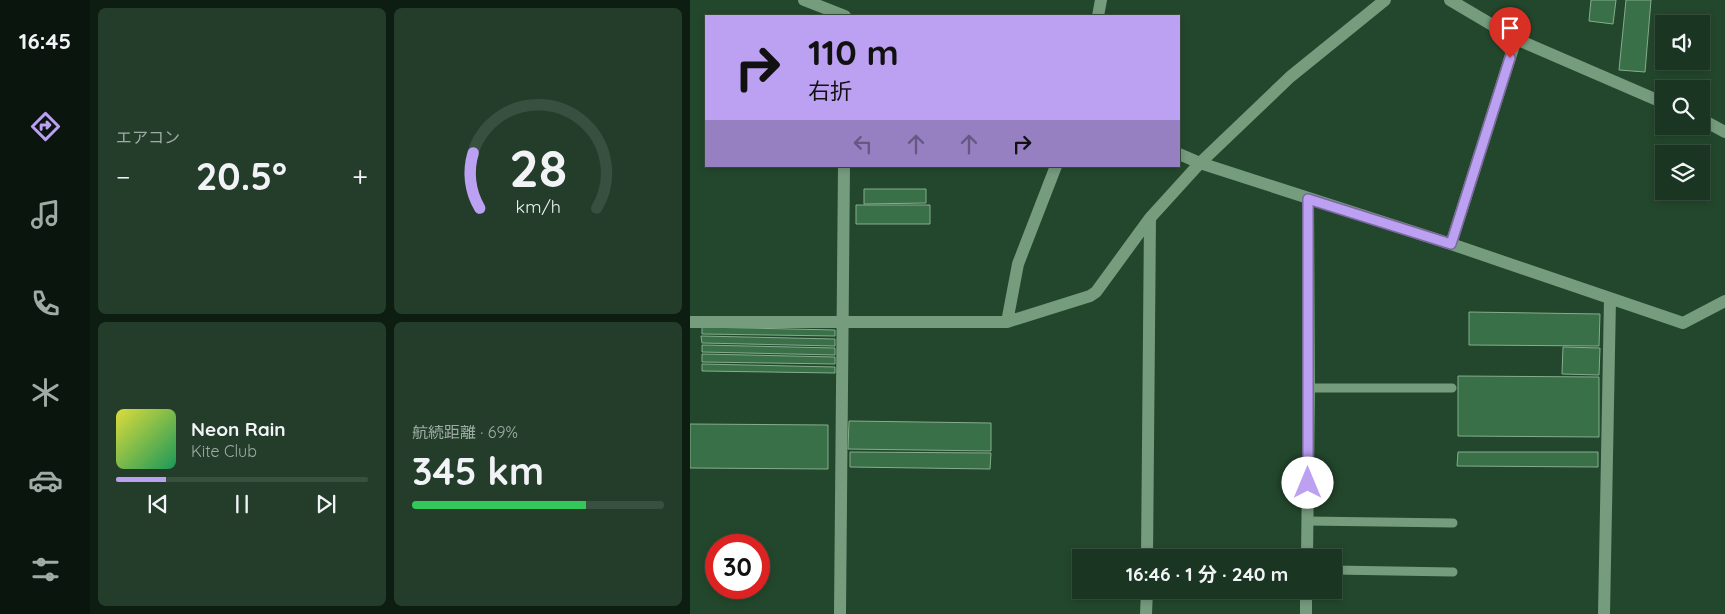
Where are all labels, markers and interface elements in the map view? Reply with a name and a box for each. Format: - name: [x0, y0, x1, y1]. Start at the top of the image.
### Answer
- pin: [1489, 7, 1531, 58]
- icon: arrive: [1496, 14, 1524, 42]
- map controls: [1655, 15, 1710, 200]
- button: sound: [1655, 15, 1710, 70]
- text: 16:45: [19, 27, 71, 55]
- text: 110 m: [808, 30, 899, 74]
- icon: right: [725, 35, 790, 100]
- text: 右折: [808, 77, 852, 105]
- button: search: [1655, 80, 1710, 135]
- icon: directions: [28, 109, 63, 144]
- text: エアコン: [116, 127, 180, 147]
- icon: left: [849, 130, 877, 158]
- icon: ahead: [902, 130, 930, 158]
- icon: ahead: [955, 130, 983, 158]
- icon: right: [1008, 130, 1036, 158]
- text: 28: [509, 135, 567, 200]
- button: layers: [1655, 145, 1710, 200]
- text: 20.5°: [196, 152, 287, 200]
- text: −: [116, 159, 131, 194]
- text: +: [352, 159, 368, 194]
- text: km/h: [515, 195, 561, 217]
- icon: music: [28, 197, 63, 232]
- icon: phone: [28, 286, 63, 321]
- icon: climate: [28, 375, 63, 410]
- text: Neon Rain: [191, 417, 286, 441]
- text: 航続距離 · 69%: [412, 422, 518, 442]
- text: Kite Club: [191, 441, 257, 461]
- text: 345 km: [412, 447, 544, 495]
- position arrow: [1281, 456, 1333, 508]
- icon: car: [28, 463, 63, 498]
- icon: previous: [144, 490, 172, 518]
- icon: pause: [228, 490, 256, 518]
- icon: next: [312, 490, 340, 518]
- speed limit sign: 30: [705, 534, 770, 599]
- icon: filters: [28, 552, 63, 587]
- text: 16:46 · 1 分 · 240 m: [1126, 562, 1288, 586]

